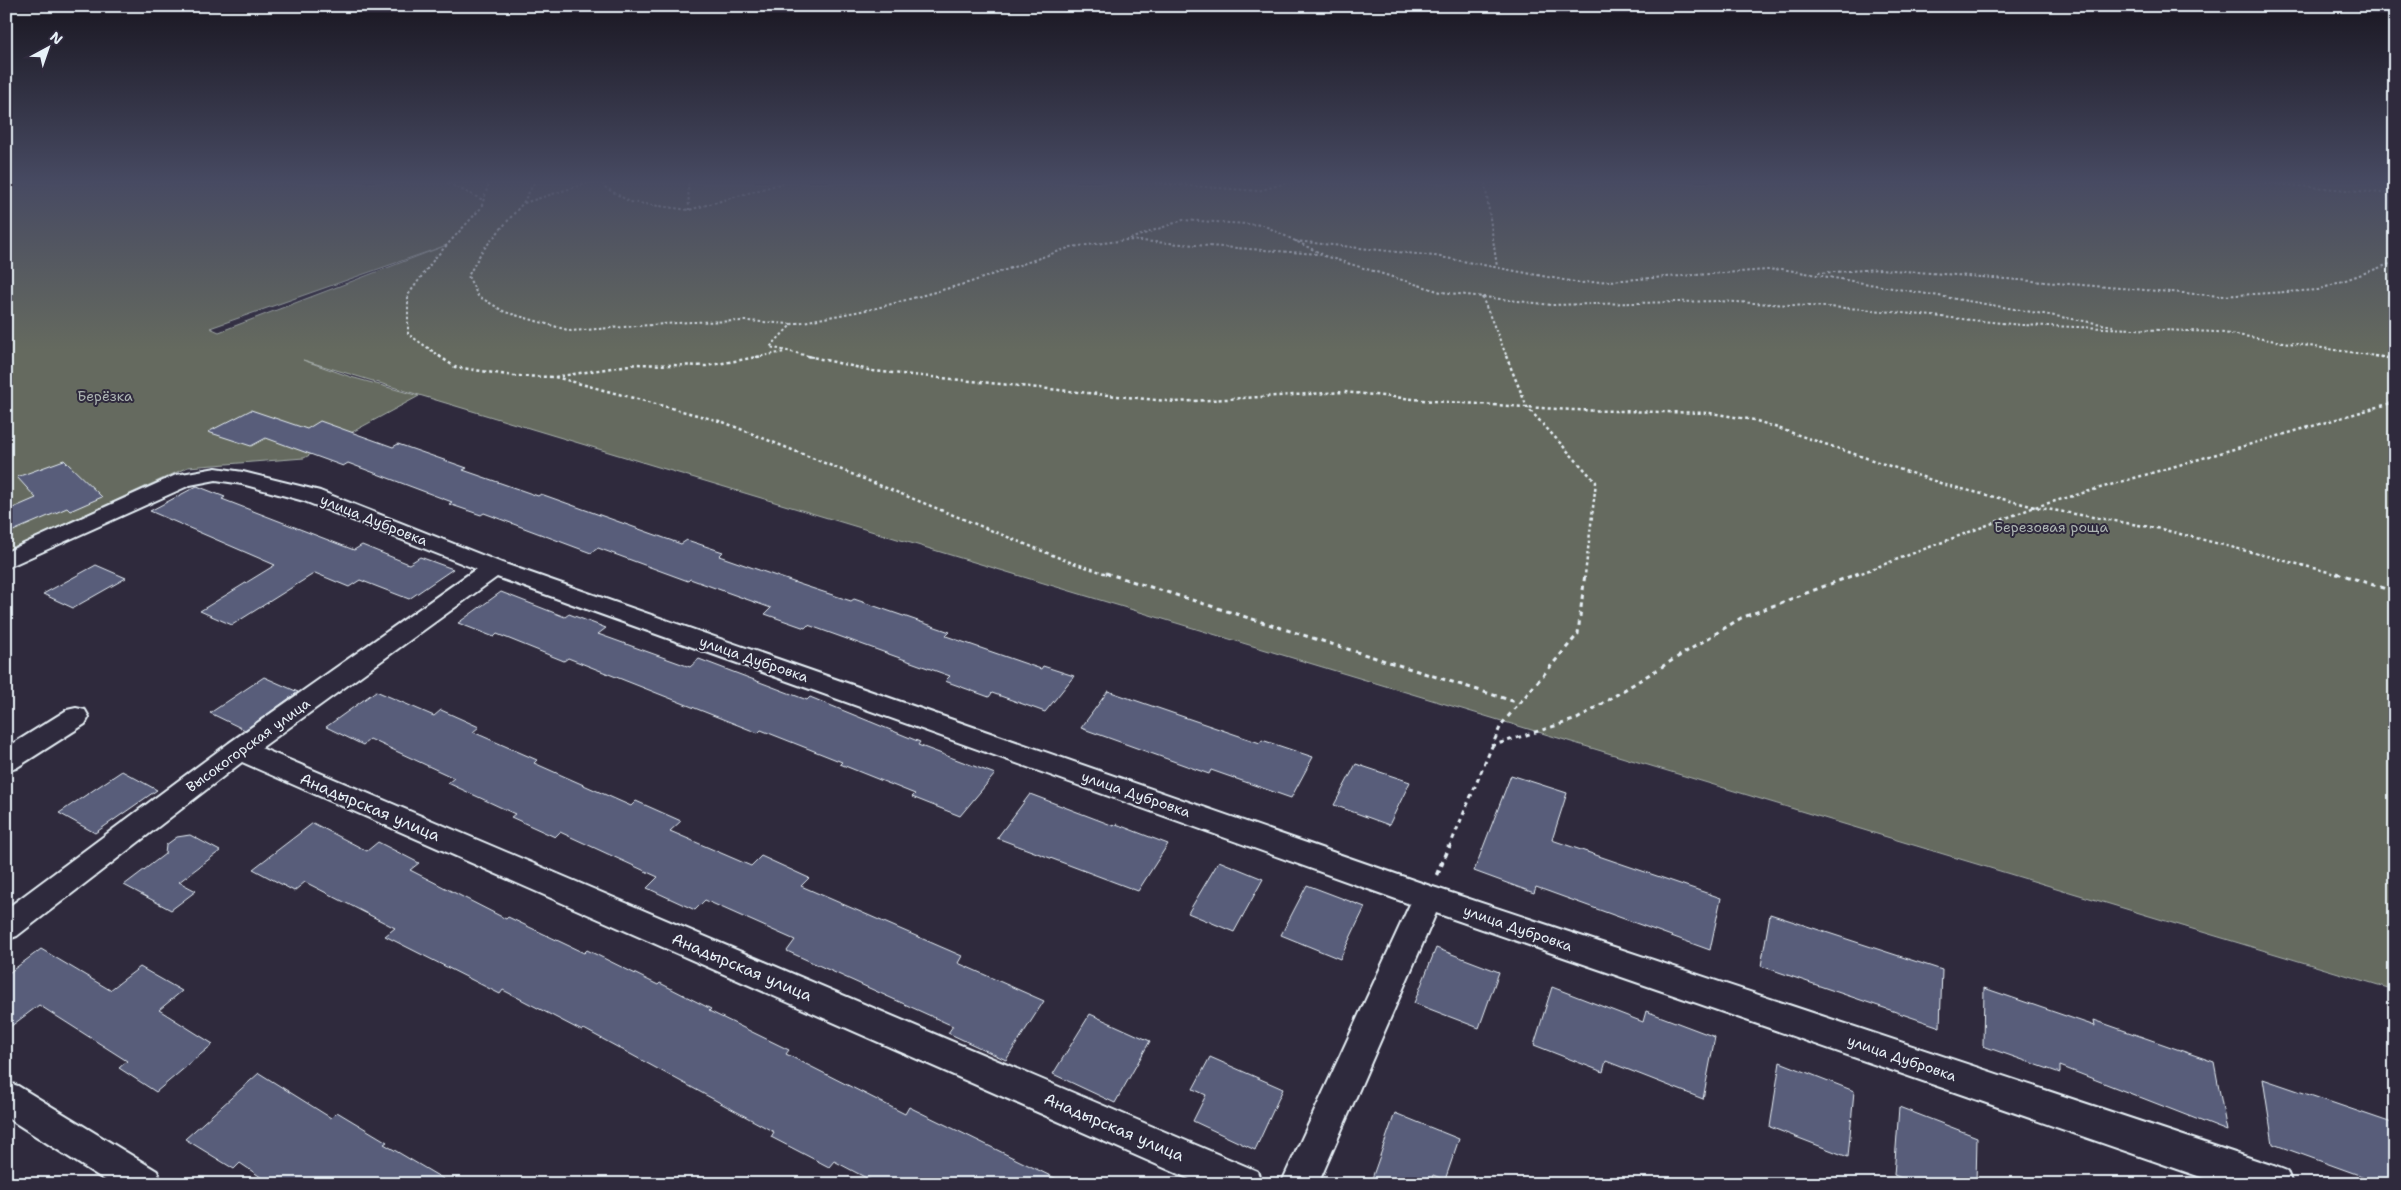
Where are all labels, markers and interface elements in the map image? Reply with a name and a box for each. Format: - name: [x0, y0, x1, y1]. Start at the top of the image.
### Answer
- north arrow: [22, 22, 72, 72]
- text: N: [46, 28, 66, 49]
- park label: Берёзка: [77, 387, 133, 405]
- street label: улица Дубровка: [318, 490, 431, 550]
- park label: Березовая роща: [1994, 518, 2108, 536]
- street label: улица Дубровка: [697, 632, 811, 686]
- street label: Высокогорская улица: [183, 694, 314, 796]
- street label: улица Дубровка: [1079, 767, 1193, 821]
- street label: Анадырская улица: [297, 768, 443, 846]
- street label: улица Дубровка: [1461, 901, 1575, 955]
- street label: Анадырская улица: [669, 928, 815, 1006]
- street label: улица Дубровка: [1845, 1031, 1959, 1085]
- street label: Анадырская улица: [1041, 1088, 1187, 1166]

